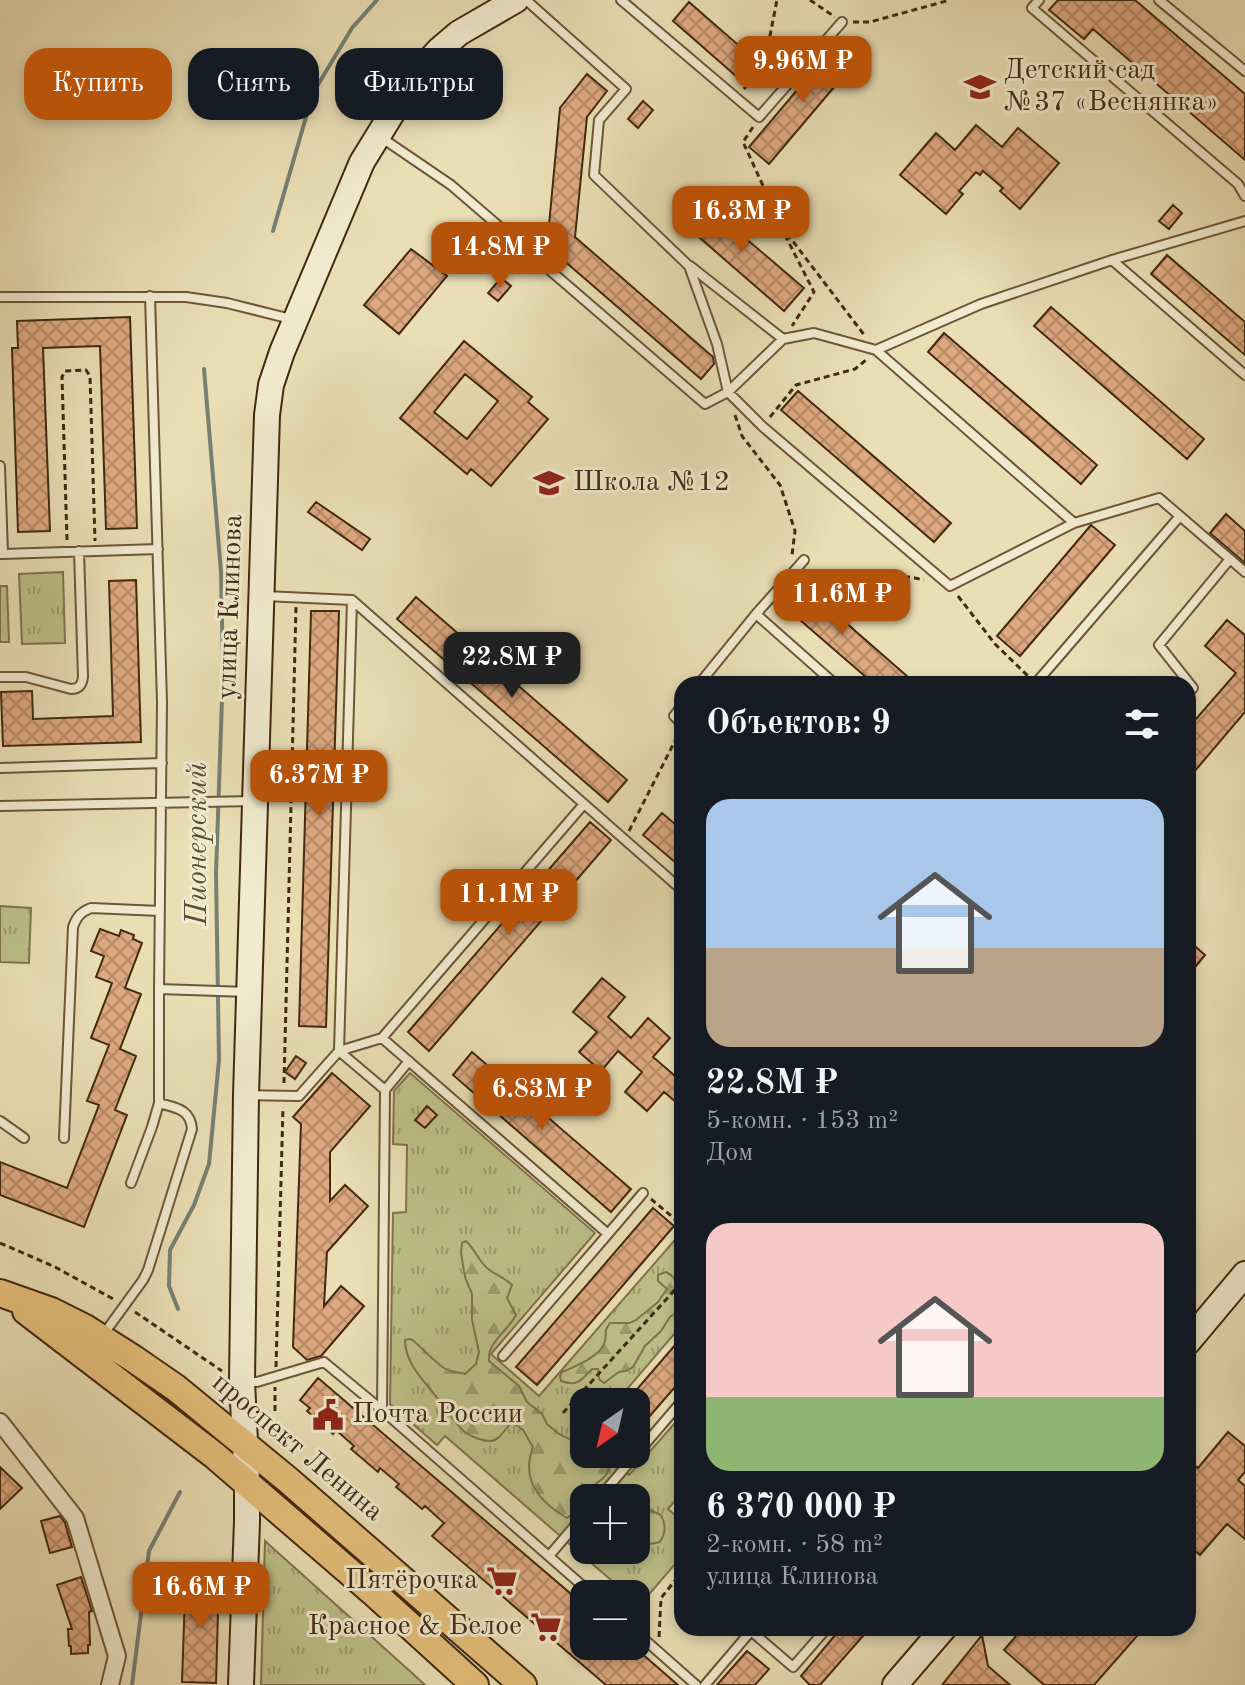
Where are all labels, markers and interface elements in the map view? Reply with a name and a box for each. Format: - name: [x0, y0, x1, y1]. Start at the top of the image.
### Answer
- pin: 9.96M ₽: [729, 36, 877, 104]
- chip: Купить: [24, 48, 172, 120]
- chip: Снять: [188, 48, 319, 120]
- chip: Фильтры: [335, 48, 503, 120]
- text: 9.96M ₽: [752, 49, 854, 75]
- place label: Детский сад №37 «Веснянка»: [1004, 57, 1219, 117]
- school or university icon: Детский сад №37 «Веснянка»: [963, 70, 997, 104]
- pin: 16.3M ₽: [667, 186, 815, 254]
- text: 16.3M ₽: [690, 199, 792, 225]
- pin: 14.8M ₽: [426, 222, 574, 290]
- text: 14.8M ₽: [449, 235, 551, 261]
- school or university icon: Школа №12: [532, 466, 566, 500]
- place label: Школа №12: [573, 469, 730, 497]
- street label: улица Клинова: [214, 514, 248, 700]
- pin: 11.6M ₽: [768, 569, 916, 637]
- text: 11.6M ₽: [791, 582, 893, 608]
- pin: 22.8M ₽: [438, 632, 586, 700]
- text: 22.8M ₽: [461, 645, 563, 671]
- icon: filters: [1120, 702, 1164, 746]
- text: Объектов: 9: [706, 707, 891, 741]
- pin: 6.37M ₽: [245, 750, 393, 818]
- water label: Пионерский: [183, 762, 213, 927]
- text: 6.37M ₽: [268, 763, 370, 789]
- icon: home: [863, 851, 1007, 995]
- pin: 11.1M ₽: [435, 869, 583, 937]
- text: 11.1M ₽: [458, 882, 560, 908]
- pin: 6.83M ₽: [468, 1064, 616, 1132]
- text: 22.8M ₽: [706, 1067, 838, 1101]
- text: 6.83M ₽: [491, 1077, 593, 1103]
- text: 5-комн. · 153 m²: [706, 1108, 898, 1134]
- text: Дом: [706, 1140, 753, 1166]
- icon: home: [863, 1275, 1007, 1419]
- street label: проспект Ленина: [206, 1369, 388, 1527]
- north arrow: [570, 1388, 650, 1468]
- map controls: [570, 1388, 650, 1660]
- public building icon: Почта России: [311, 1398, 345, 1432]
- place label: Почта России: [352, 1401, 523, 1429]
- button: +: [570, 1484, 650, 1564]
- text: 6 370 000 ₽: [706, 1491, 896, 1525]
- text: 2-комн. · 58 m²: [706, 1532, 883, 1558]
- pin: 16.6M ₽: [127, 1562, 275, 1630]
- supermarket icon: Пятёрочка: [485, 1564, 519, 1598]
- text: улица Клинова: [706, 1564, 878, 1590]
- place label: Пятёрочка: [345, 1567, 478, 1595]
- text: 16.6M ₽: [150, 1575, 252, 1601]
- button: −: [570, 1580, 650, 1660]
- supermarket icon: Красное & Белое: [529, 1610, 563, 1644]
- place label: Красное & Белое: [308, 1613, 522, 1641]

